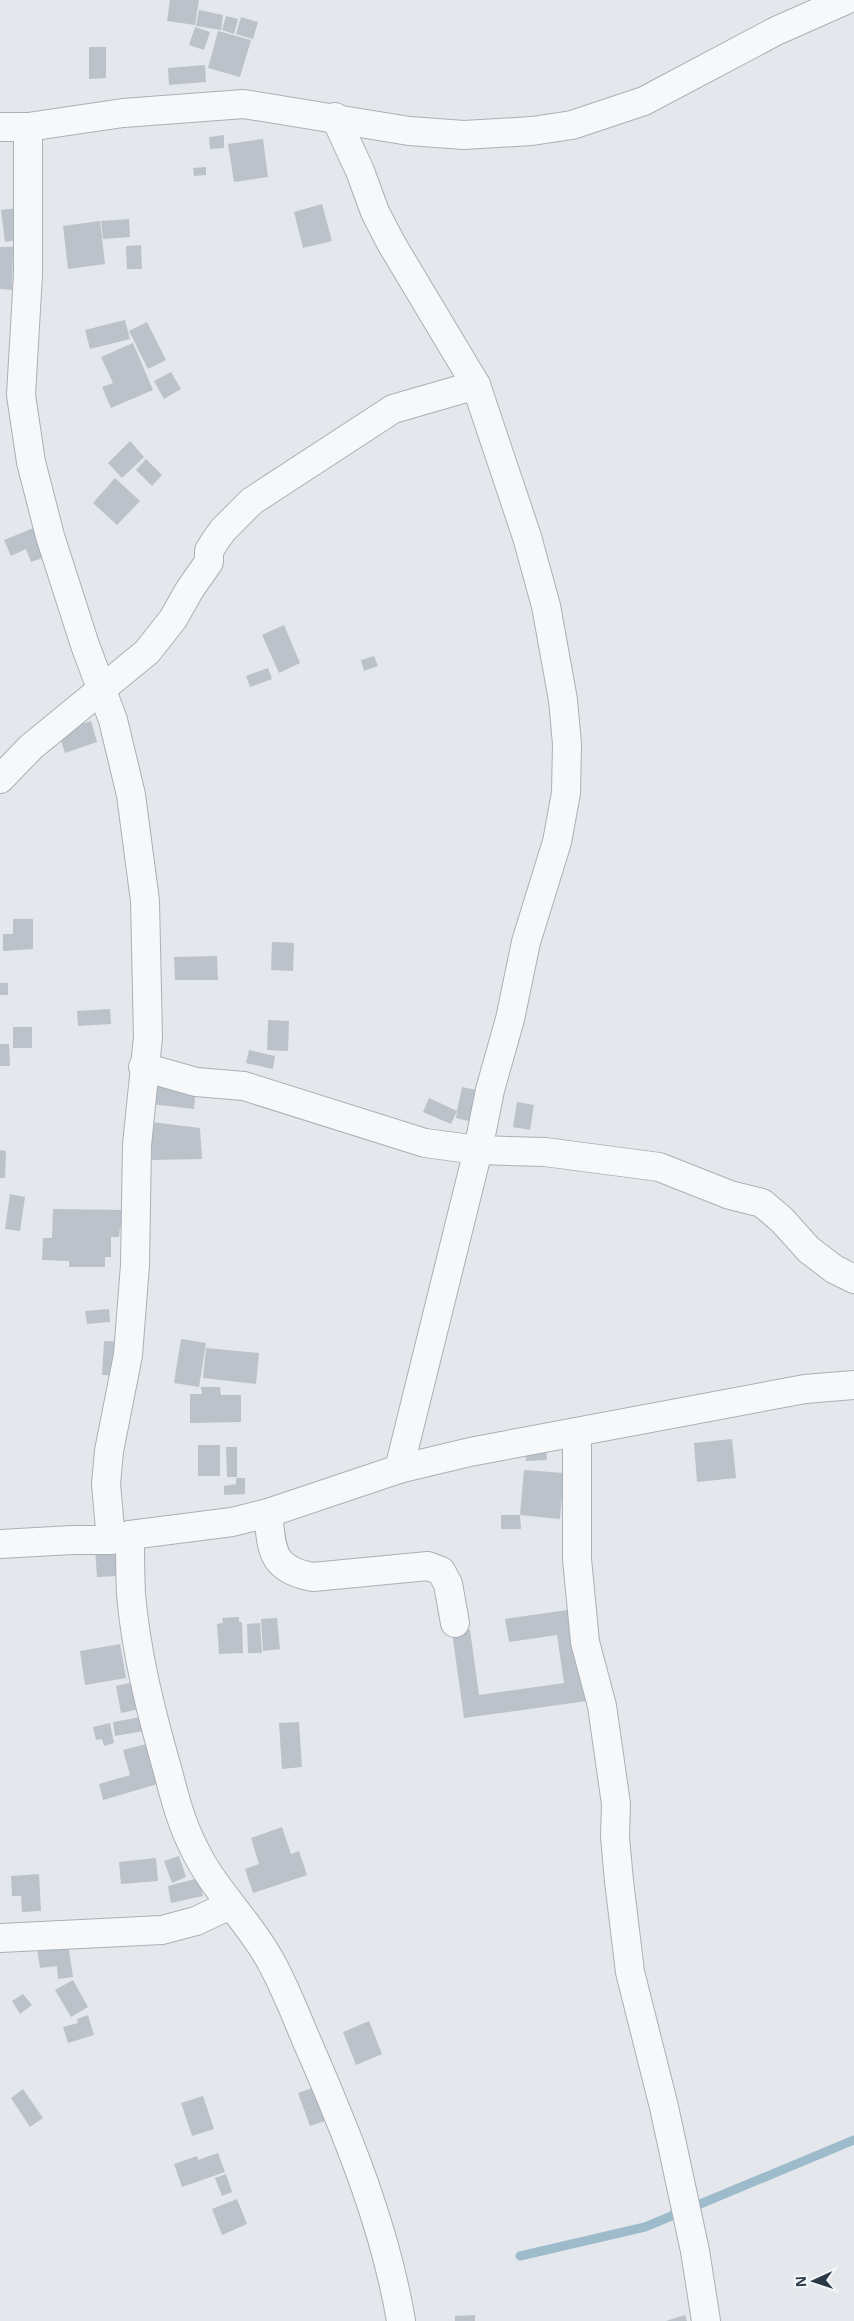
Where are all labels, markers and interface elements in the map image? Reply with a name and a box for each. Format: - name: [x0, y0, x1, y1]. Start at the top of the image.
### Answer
- north arrow: [789, 2256, 839, 2306]
- text: N: [791, 2276, 810, 2288]

